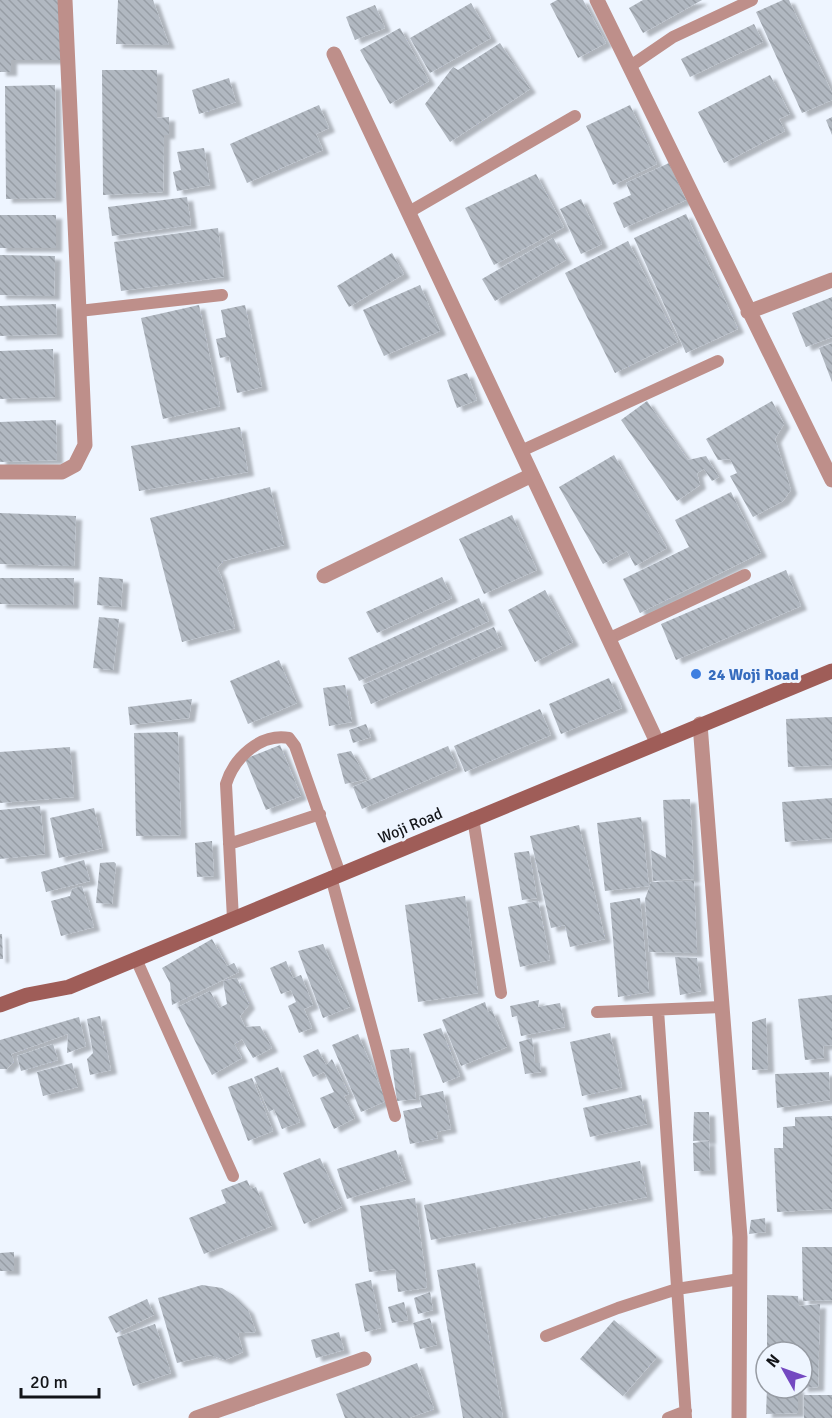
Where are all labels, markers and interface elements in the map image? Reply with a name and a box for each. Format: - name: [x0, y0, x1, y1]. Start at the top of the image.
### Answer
- place label: 24 Woji Road: [708, 665, 799, 685]
- marker: 24 Woji Road: [689, 667, 703, 681]
- street label: Woji Road: [375, 803, 446, 848]
- north arrow: [754, 1340, 814, 1400]
- text: N: [762, 1350, 785, 1372]
- scale bar: [21, 1361, 99, 1399]
- text: 20 m: [30, 1371, 68, 1393]

